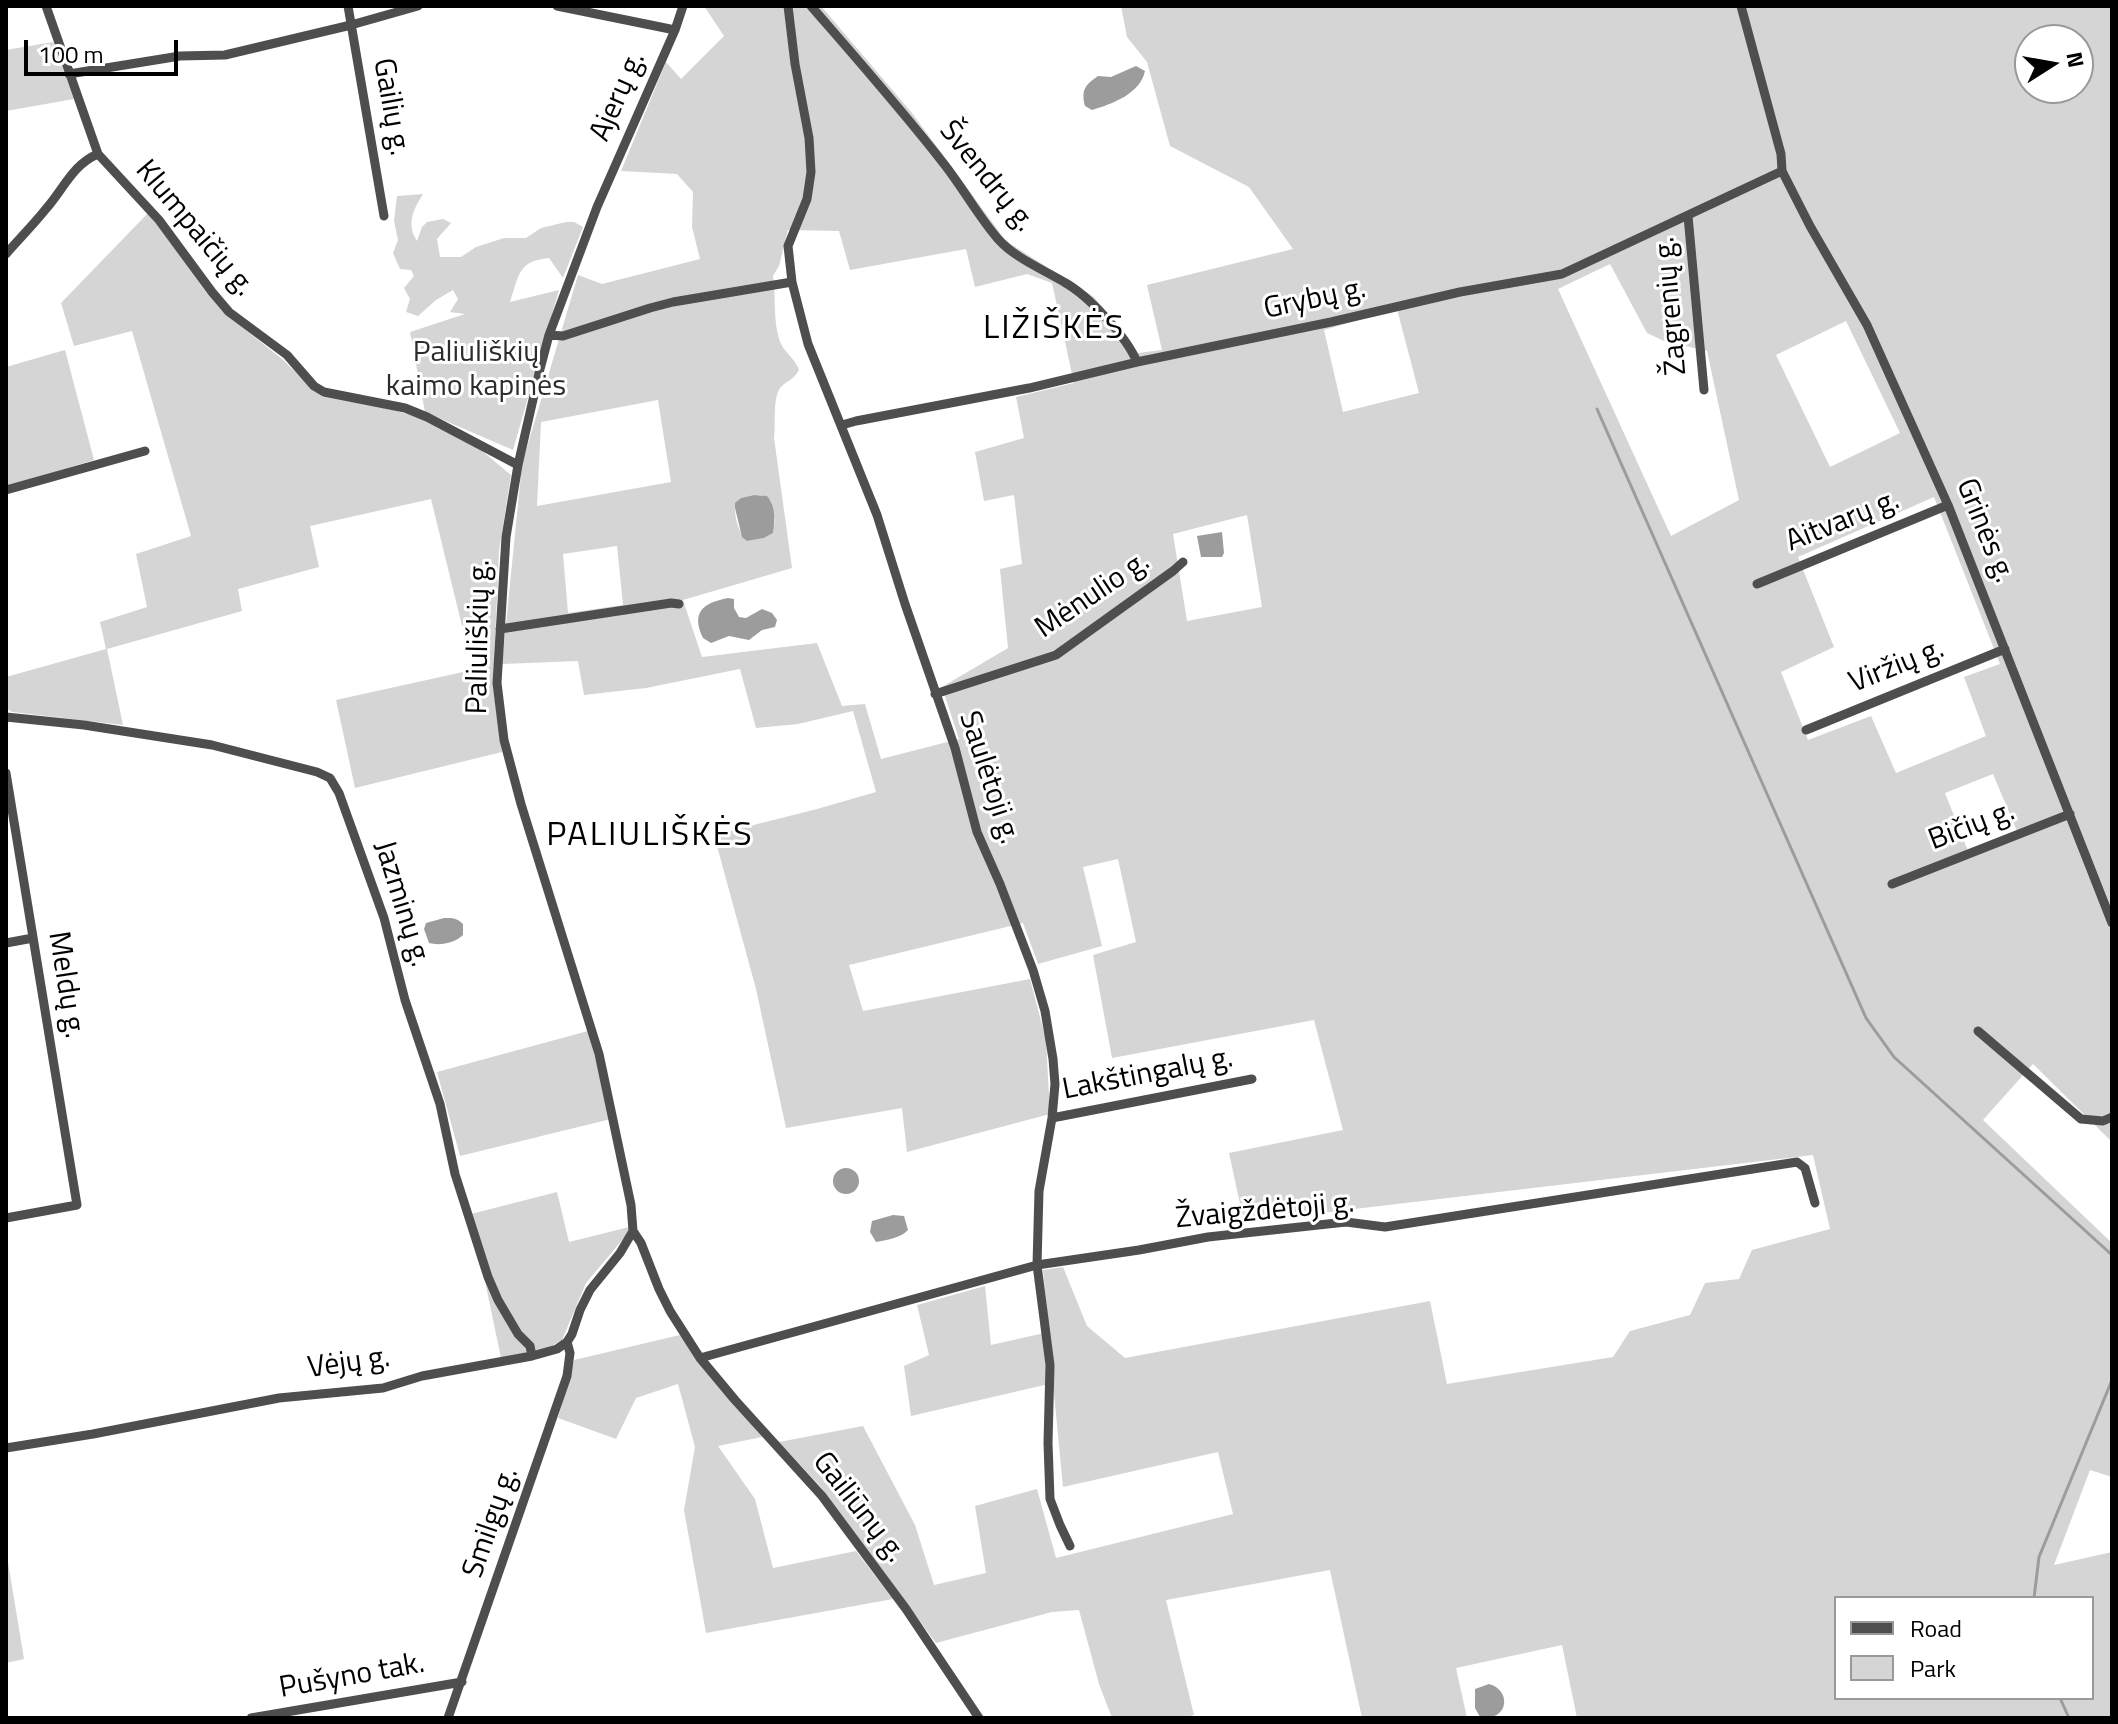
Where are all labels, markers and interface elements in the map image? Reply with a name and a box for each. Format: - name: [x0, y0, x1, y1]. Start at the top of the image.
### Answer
- scale bar: [28, 24, 182, 74]
- north arrow: [2014, 24, 2094, 104]
- text: 100 m: [38, 36, 104, 72]
- street label: Ajerų g.: [583, 47, 655, 147]
- text: N: [2057, 49, 2094, 71]
- street label: Gailių g.: [364, 56, 416, 158]
- street label: Švendrų g.: [930, 114, 1042, 240]
- street label: Klumpaičių g.: [127, 154, 261, 304]
- street label: Žagrenių g.: [1648, 235, 1696, 377]
- street label: Grybų g.: [1261, 272, 1369, 328]
- district label: LIŽIŠKĖS: [983, 310, 1125, 350]
- park label: Paliuliškių kaimo kapinės: [386, 336, 566, 406]
- street label: Grinės g.: [1947, 474, 2021, 588]
- street label: Aitvarų g.: [1781, 483, 1905, 561]
- street label: Mėnulio g.: [1029, 545, 1157, 647]
- street label: Paliuliškių g.: [461, 559, 499, 715]
- street label: Viržių g.: [1844, 632, 1950, 702]
- street label: Saulėtoji g.: [950, 707, 1026, 849]
- street label: Bičių g.: [1924, 794, 2020, 860]
- district label: PALIULIŠKĖS: [546, 817, 754, 857]
- street label: Jazminų g.: [365, 837, 437, 971]
- street label: Meldų g.: [39, 929, 91, 1041]
- street label: Lakštingalų g.: [1060, 1041, 1236, 1109]
- street label: Žvaigždėtoji g.: [1174, 1186, 1356, 1238]
- street label: Vėjų g.: [306, 1340, 392, 1388]
- street label: Gailiūnų g.: [804, 1446, 912, 1570]
- street label: Smilgų g.: [456, 1463, 528, 1583]
- legend: [1834, 1596, 2094, 1700]
- text: Road: [1910, 1610, 1962, 1646]
- street label: Pušyno tak.: [277, 1647, 427, 1707]
- text: Park: [1910, 1650, 1956, 1686]

